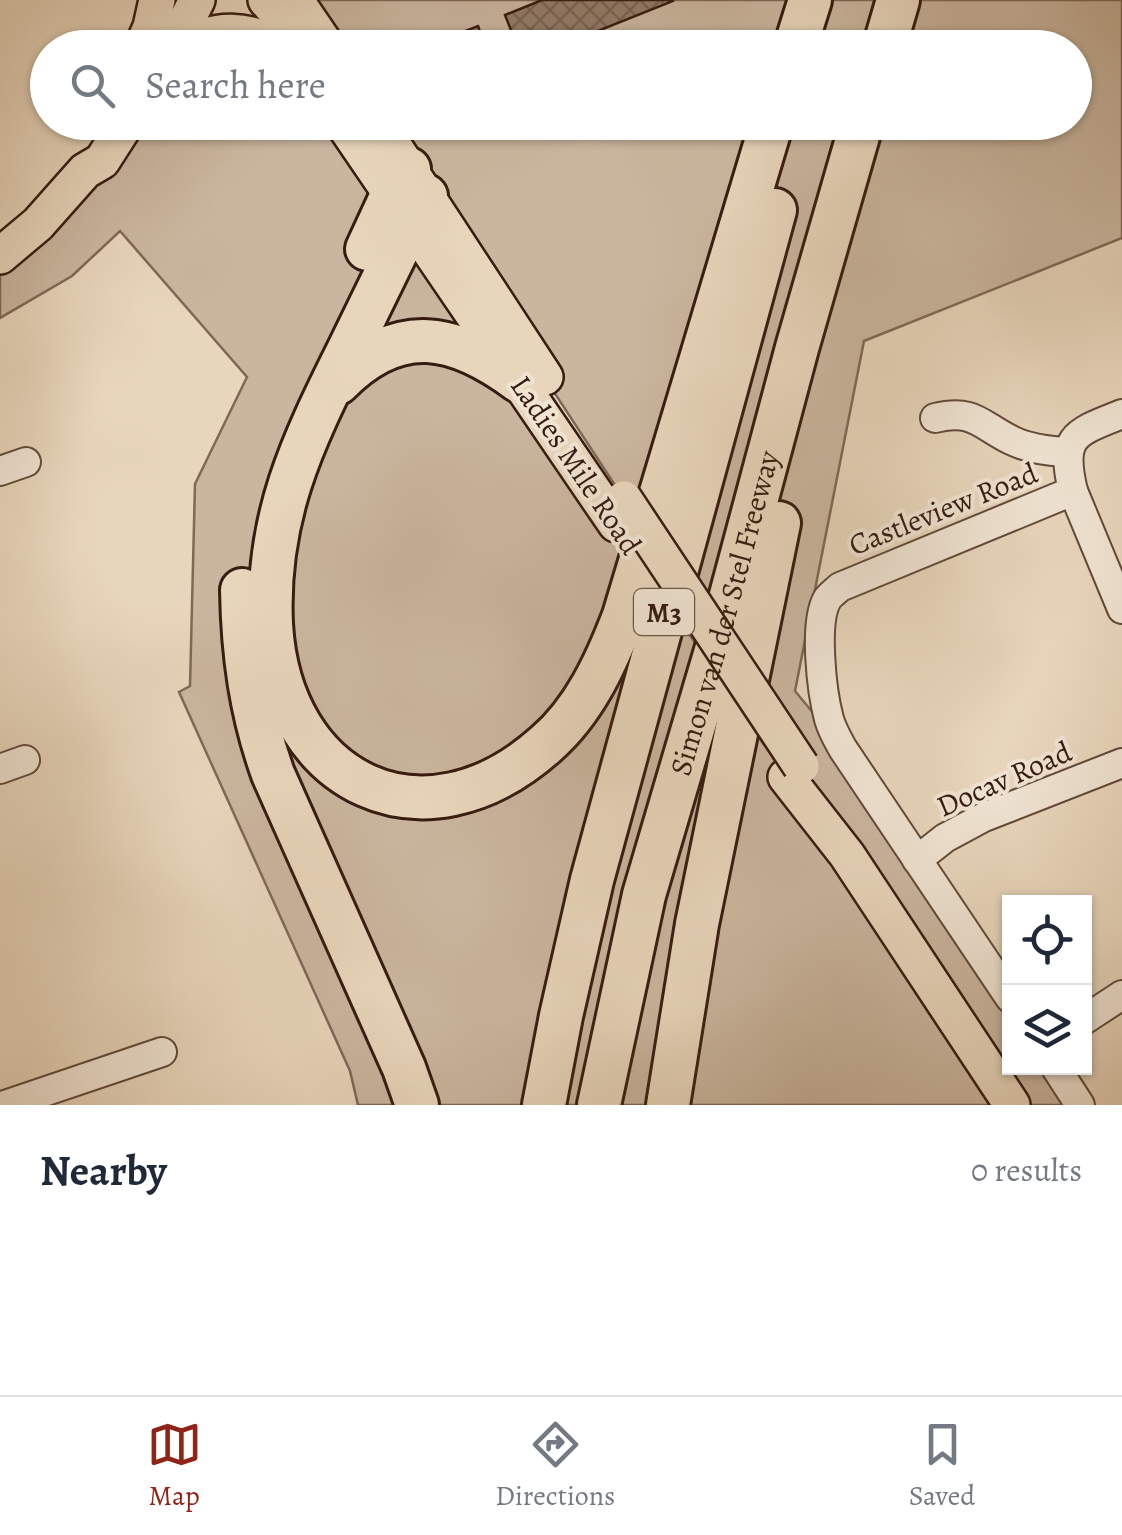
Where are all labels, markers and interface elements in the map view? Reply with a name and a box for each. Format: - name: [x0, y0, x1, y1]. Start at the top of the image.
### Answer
- search box: [30, 30, 1092, 140]
- icon: search: [65, 58, 120, 113]
- text: Search here: [145, 59, 326, 111]
- street label: Ladies Mile Road: [501, 368, 651, 563]
- street label: Simon van der Stel Freeway: [660, 446, 789, 780]
- street label: Castleview Road: [843, 453, 1044, 565]
- road number: M3: [634, 589, 694, 635]
- street label: Docav Road: [930, 731, 1079, 826]
- map controls: [1002, 895, 1092, 1075]
- button: locate: [1002, 895, 1092, 985]
- button: layers: [1002, 985, 1092, 1075]
- text: Nearby: [40, 1142, 167, 1199]
- text: 0 results: [971, 1148, 1082, 1192]
- tab: Map: [147, 1417, 202, 1515]
- tab: Directions: [495, 1417, 615, 1515]
- tab: Saved: [909, 1417, 975, 1515]

